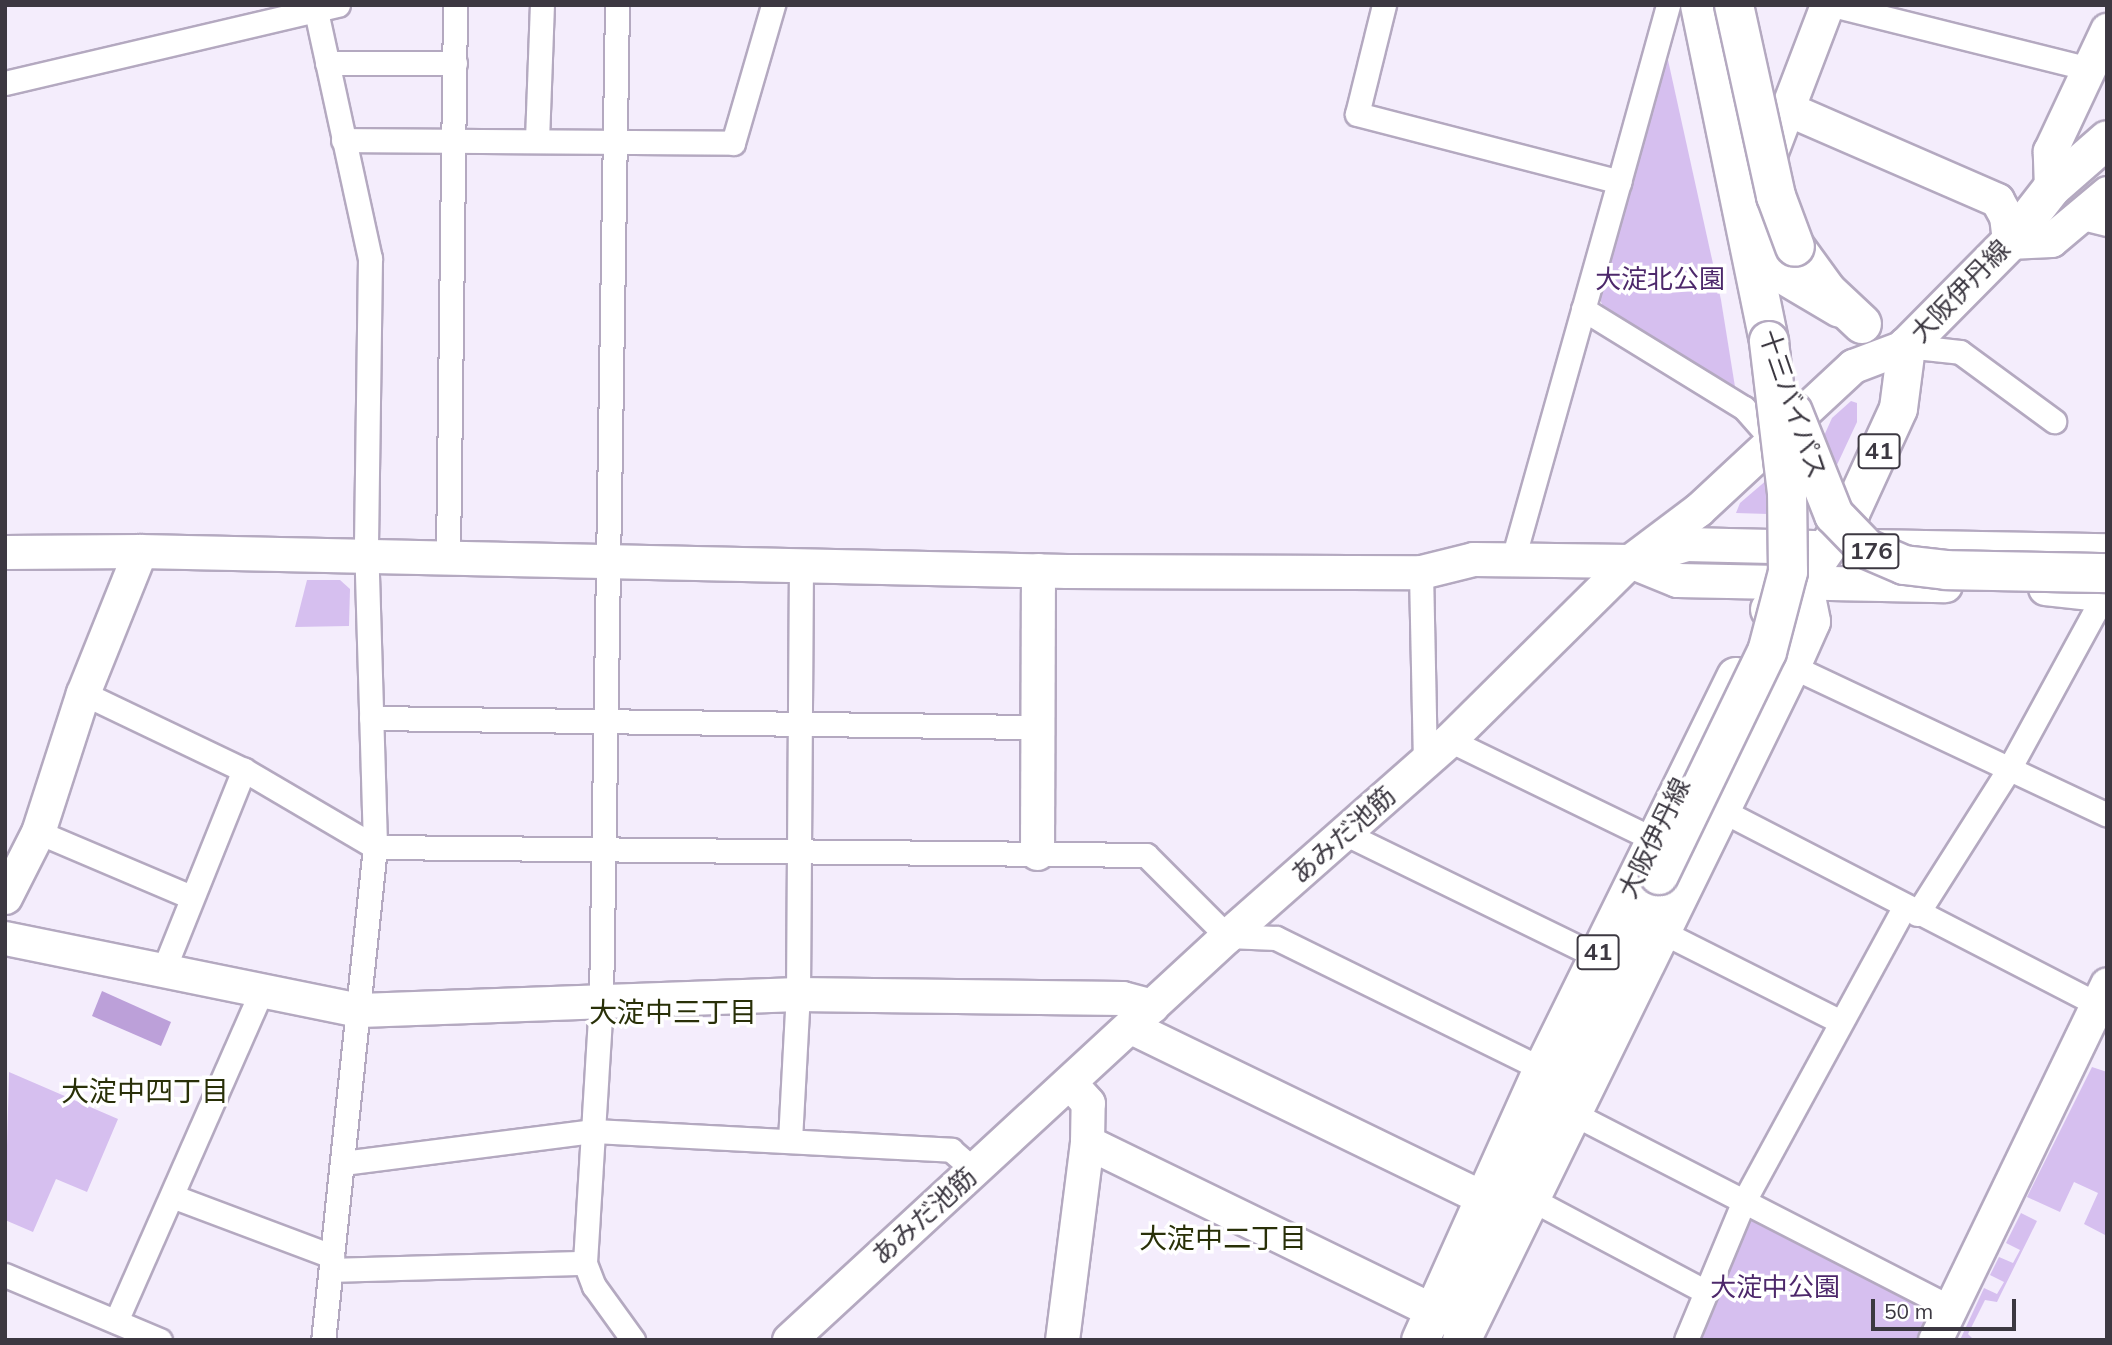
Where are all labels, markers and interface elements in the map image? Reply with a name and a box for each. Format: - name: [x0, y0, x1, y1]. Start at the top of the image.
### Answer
- street label: 大阪伊丹線: [1904, 233, 2016, 349]
- park label: 大淀北公園: [1595, 263, 1725, 295]
- street label: 十三バイパス: [1753, 325, 1833, 483]
- road number: 41: [1856, 430, 1902, 472]
- road number: 176: [1841, 530, 1901, 572]
- street label: 大阪伊丹線: [1611, 773, 1697, 903]
- street label: あみだ池筋: [1284, 780, 1402, 890]
- road number: 41: [1575, 932, 1621, 972]
- district label: 大淀中三丁目: [589, 995, 757, 1029]
- district label: 大淀中四丁目: [61, 1074, 229, 1108]
- street label: あみだ池筋: [865, 1161, 983, 1271]
- district label: 大淀中二丁目: [1139, 1221, 1307, 1255]
- park label: 大淀中公園: [1710, 1271, 1840, 1303]
- scale bar: [1874, 1286, 2019, 1330]
- text: 50 m: [1884, 1298, 1933, 1324]

